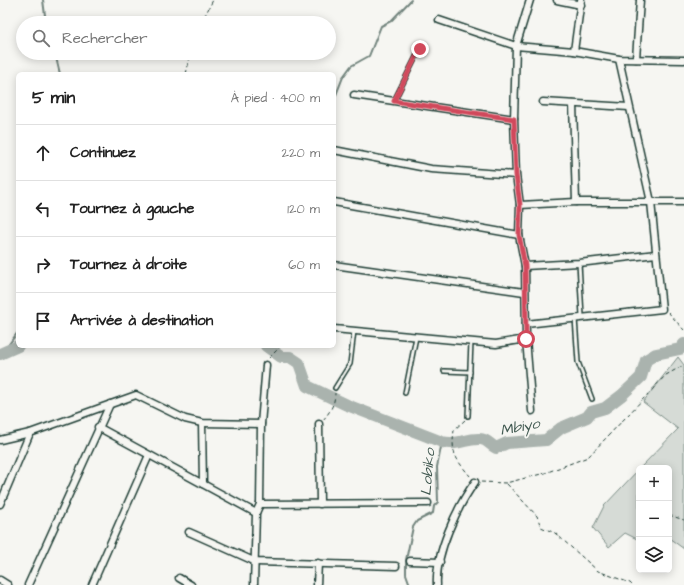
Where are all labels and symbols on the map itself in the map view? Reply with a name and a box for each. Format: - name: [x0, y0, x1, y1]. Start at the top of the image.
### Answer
- route end: [411, 40, 429, 58]
- route start: [517, 330, 535, 348]
- water label: Mbiyo: [498, 413, 543, 442]
- water label: Lobiko: [415, 446, 441, 496]

